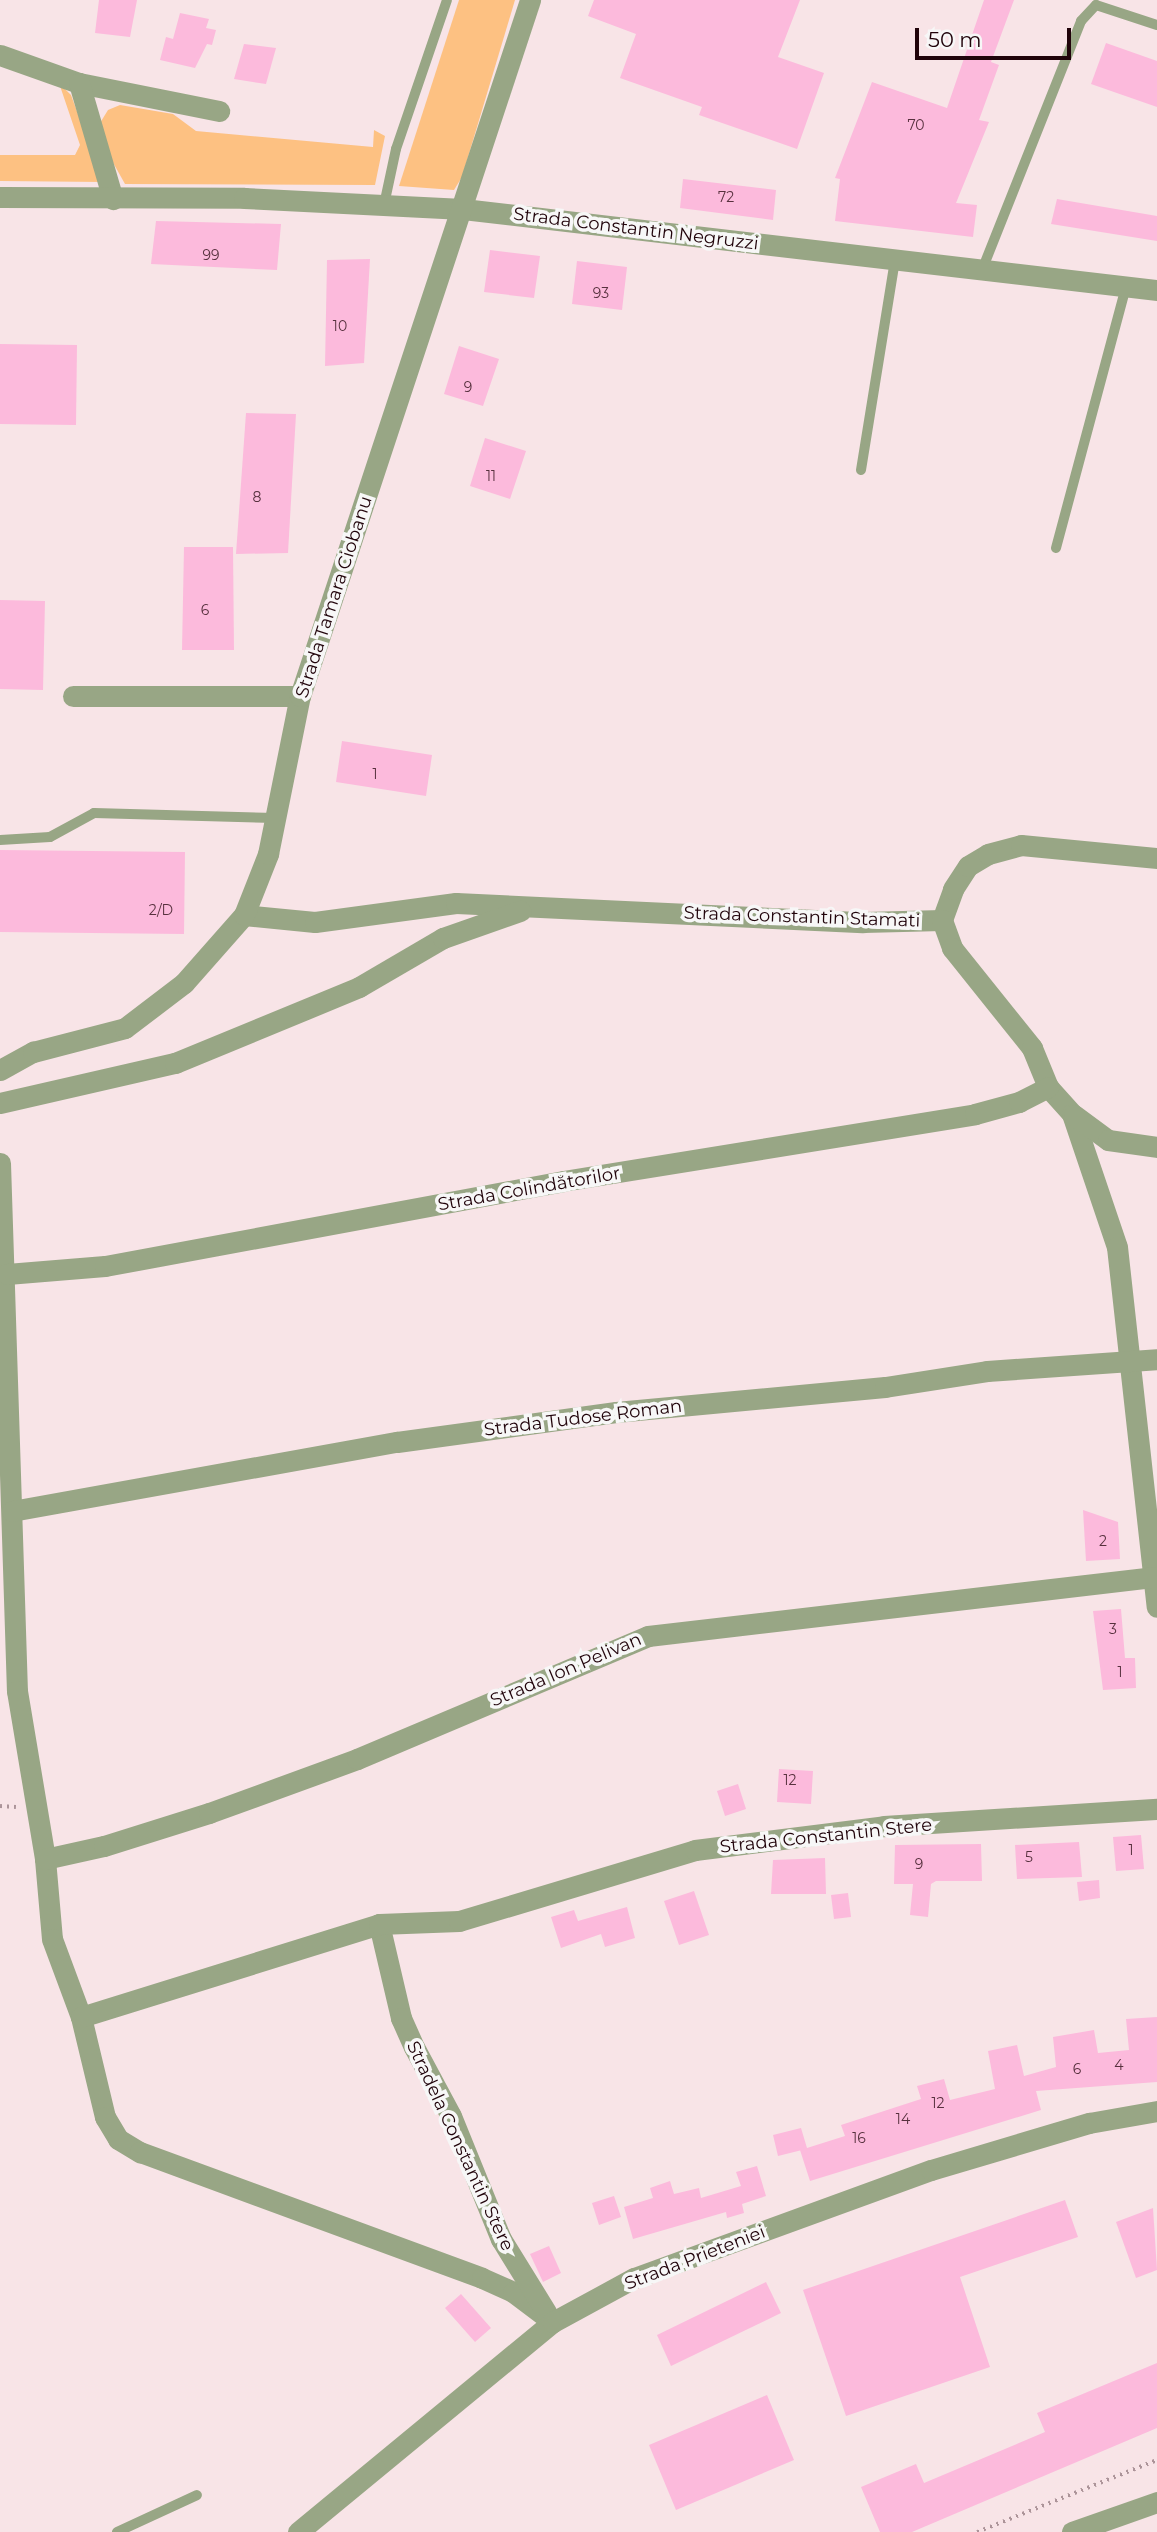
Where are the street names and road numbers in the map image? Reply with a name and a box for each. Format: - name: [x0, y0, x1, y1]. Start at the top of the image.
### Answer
- street label: Strada Constantin Negruzzi: [512, 203, 760, 255]
- street label: Strada Tamara Ciobanu: [291, 493, 377, 701]
- street label: Strada Constantin Stamati: [683, 902, 921, 932]
- street label: Strada Colindătorilor: [436, 1162, 622, 1216]
- street label: Strada Tudose Roman: [483, 1395, 683, 1441]
- street label: Strada Ion Pelivan: [487, 1628, 645, 1712]
- street label: Strada Constantin Stere: [719, 1814, 933, 1858]
- street label: Stradela Constantin Stere: [402, 2038, 518, 2254]
- street label: Strada Prieteniei: [622, 2221, 768, 2295]

